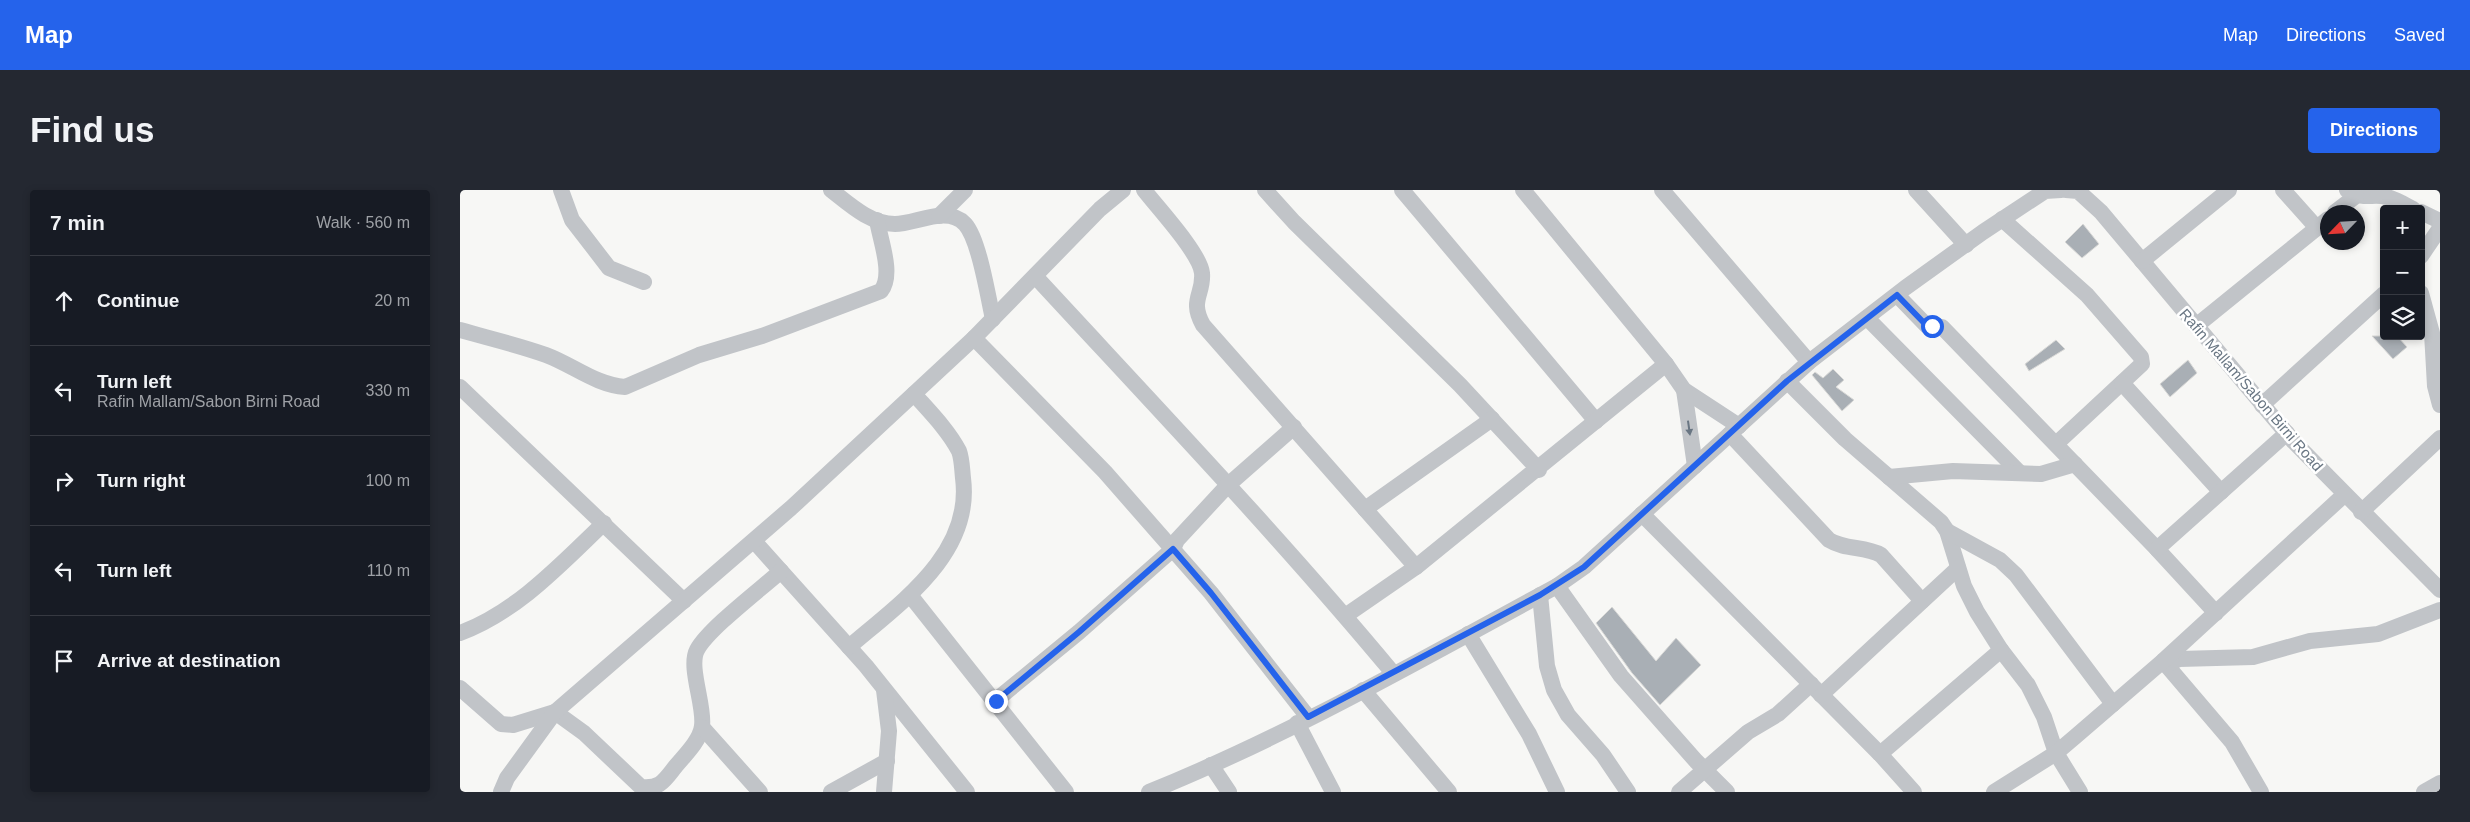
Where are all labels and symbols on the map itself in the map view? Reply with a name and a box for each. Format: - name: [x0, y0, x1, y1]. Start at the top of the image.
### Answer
- north arrow: [2320, 205, 2365, 250]
- street label: Rafin Mallam/Sabon Birni Road: [2176, 305, 2326, 474]
- route start: [1921, 315, 1944, 338]
- one-way arrow: [1686, 420, 1694, 436]
- route end: [985, 690, 1008, 713]

